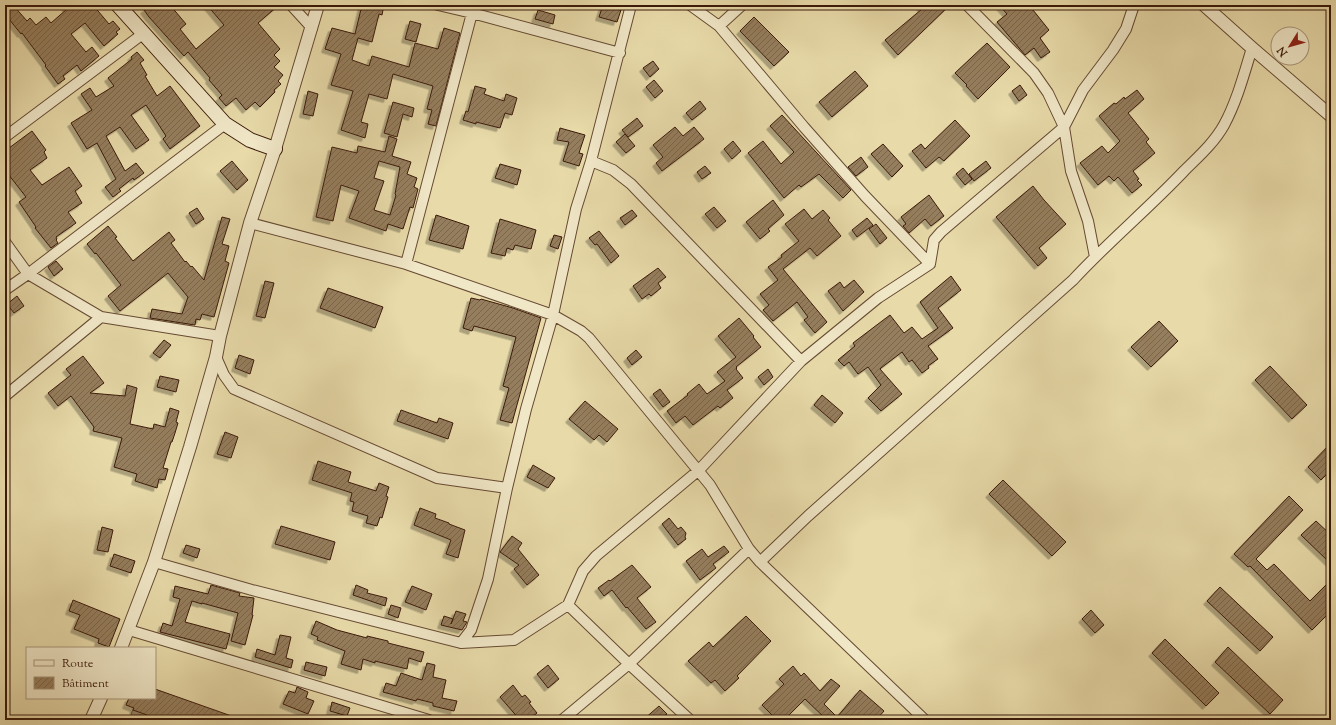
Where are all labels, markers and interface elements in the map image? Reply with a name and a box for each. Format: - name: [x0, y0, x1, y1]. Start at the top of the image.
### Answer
- north arrow: [1270, 26, 1310, 66]
- text: N: [1274, 43, 1292, 61]
- legend: [26, 647, 156, 699]
- text: Route: [62, 655, 94, 673]
- text: Bâtiment: [62, 675, 109, 693]

